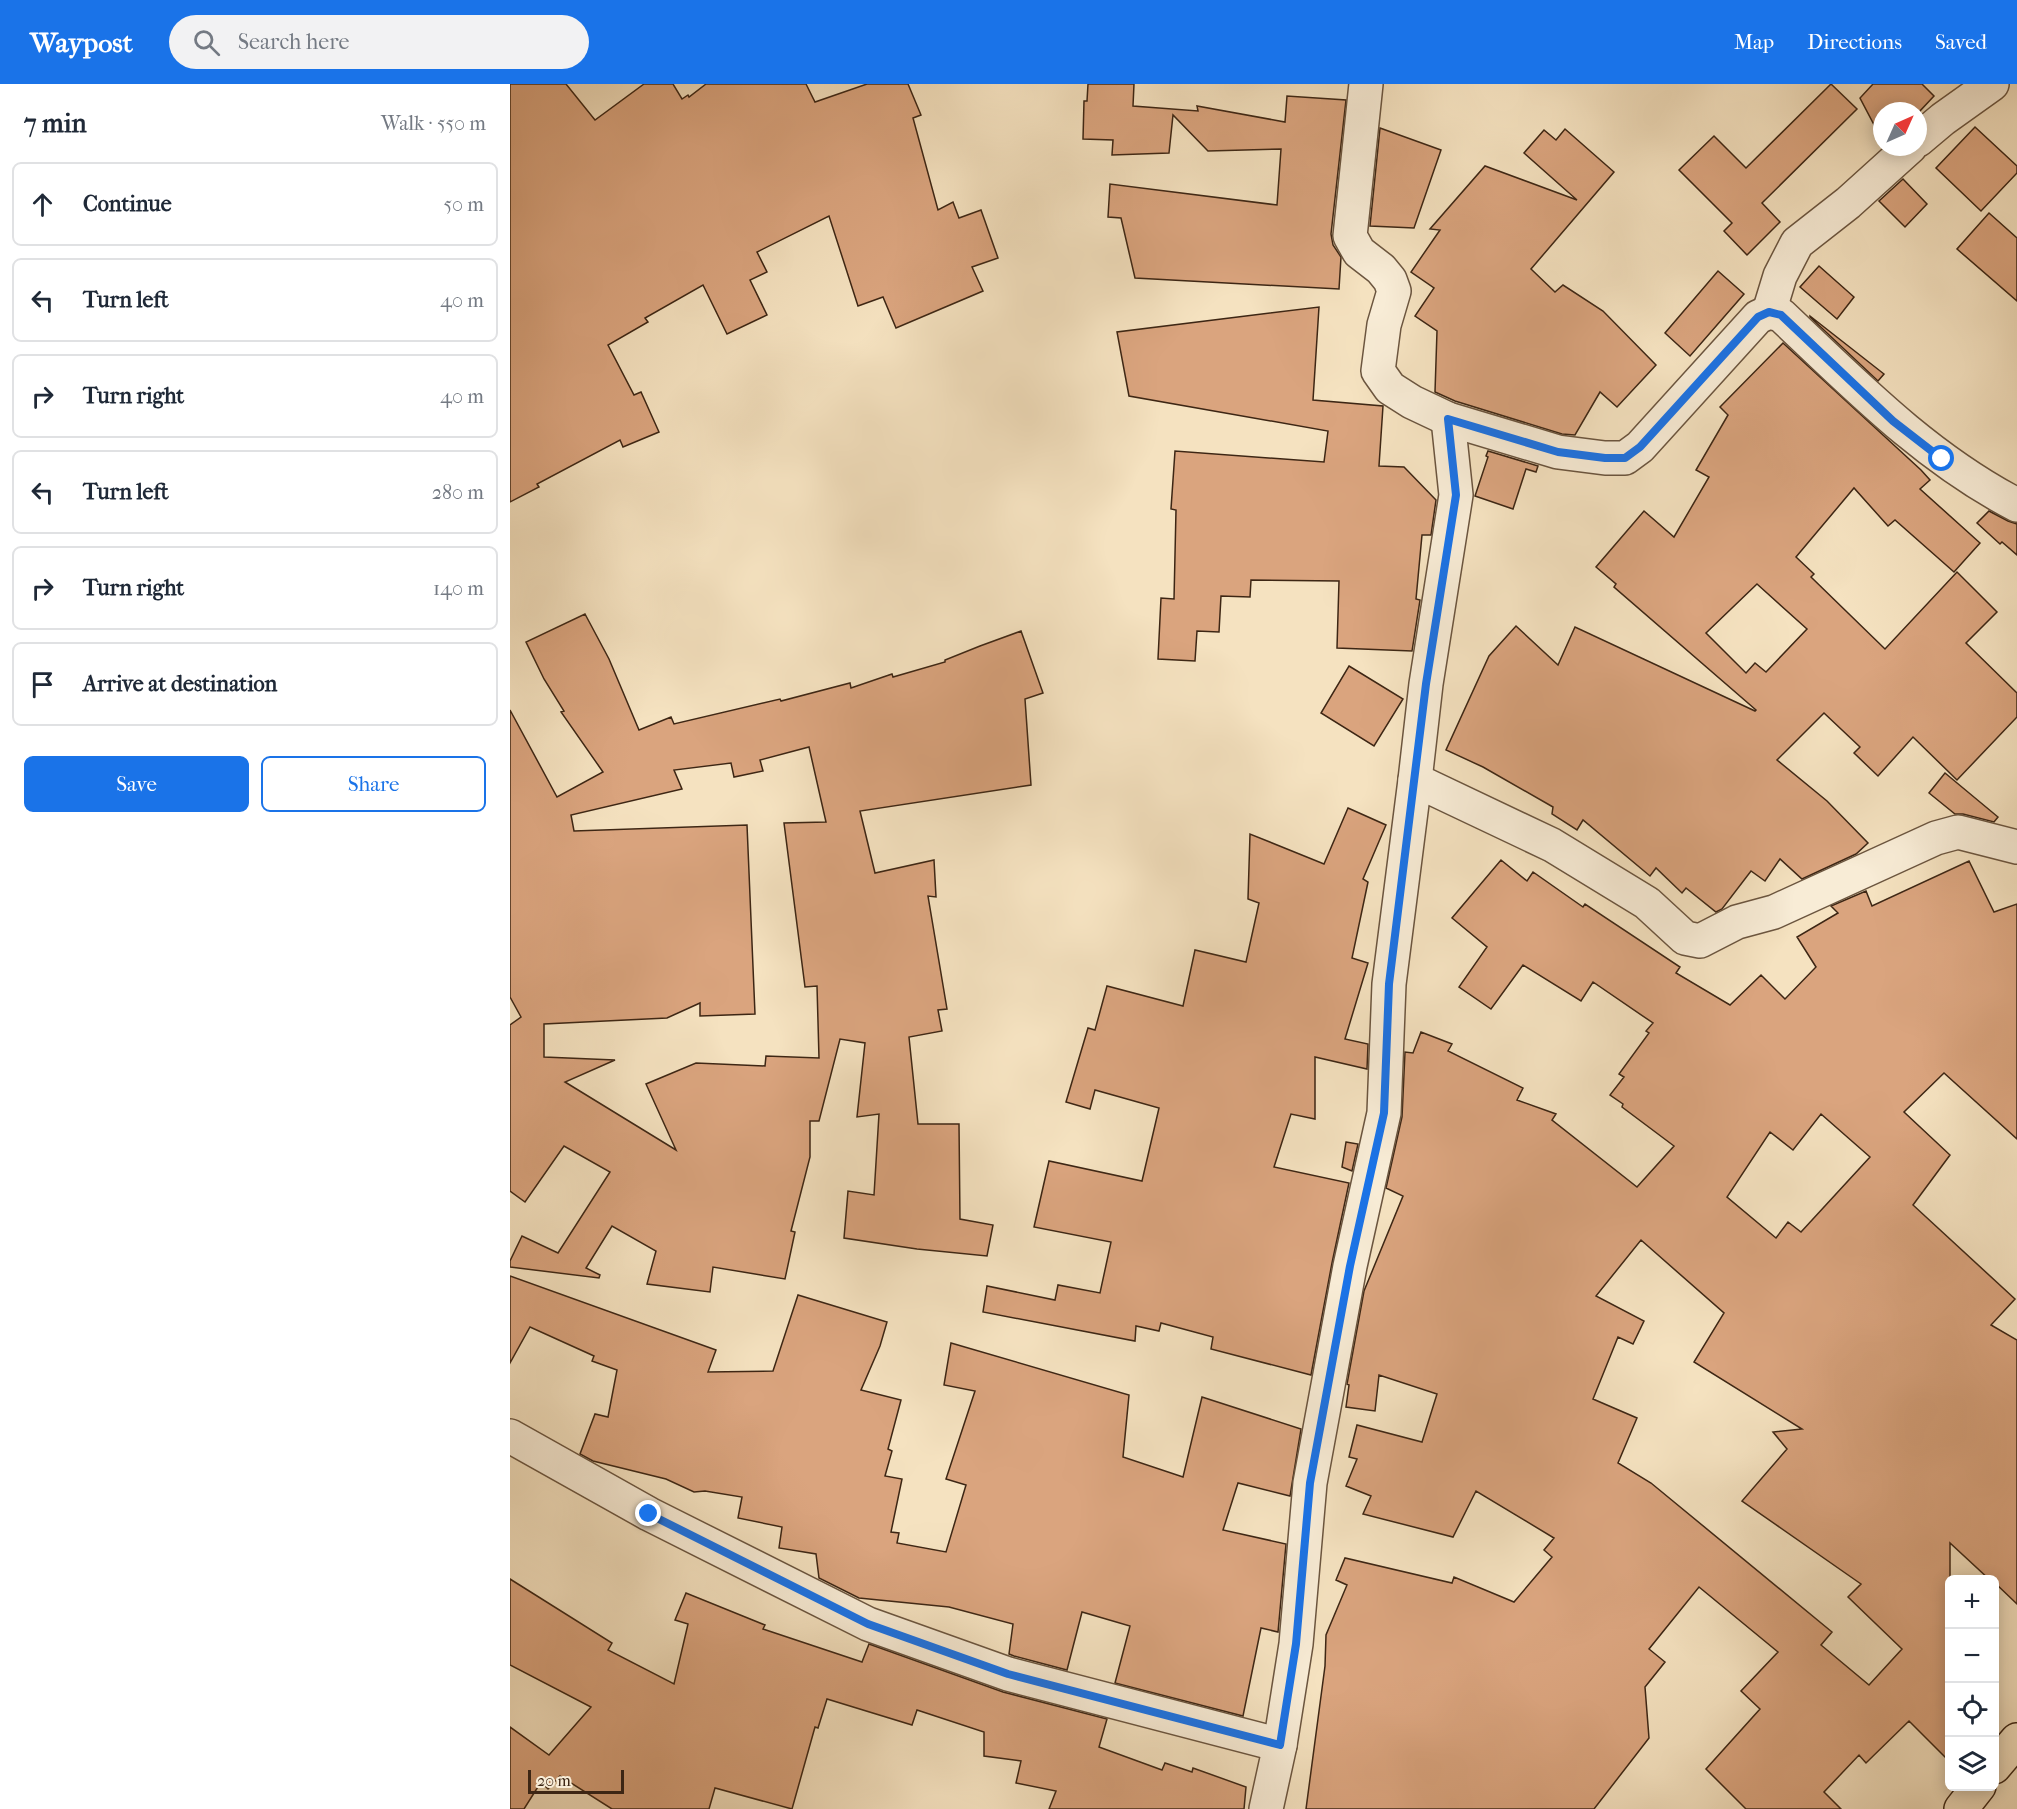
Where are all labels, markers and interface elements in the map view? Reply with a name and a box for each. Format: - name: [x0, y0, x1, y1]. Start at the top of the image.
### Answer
- search box: [169, 15, 589, 69]
- text: Waypost: [30, 26, 133, 59]
- icon: search: [190, 26, 223, 59]
- text: Search here: [238, 29, 349, 55]
- text: Map: [1734, 30, 1774, 54]
- text: Directions: [1807, 30, 1902, 54]
- text: Saved: [1935, 30, 1987, 54]
- north arrow: [1873, 102, 1927, 156]
- text: 7 min: [24, 108, 87, 139]
- text: Walk · 550 m: [381, 112, 486, 135]
- icon: ahead: [26, 188, 59, 221]
- text: Continue: [83, 191, 172, 217]
- text: 50 m: [443, 193, 484, 216]
- icon: left: [26, 284, 59, 317]
- text: Turn left: [83, 287, 169, 313]
- text: 40 m: [440, 289, 484, 312]
- icon: right: [26, 380, 59, 413]
- text: Turn right: [83, 383, 184, 409]
- text: 40 m: [440, 385, 484, 408]
- route start: [1928, 445, 1954, 471]
- icon: left: [26, 476, 59, 509]
- text: Turn left: [83, 479, 169, 505]
- text: 280 m: [432, 481, 484, 504]
- icon: right: [26, 572, 59, 605]
- text: Turn right: [83, 575, 184, 601]
- text: 140 m: [433, 577, 484, 600]
- icon: arrive: [26, 668, 59, 701]
- text: Arrive at destination: [83, 671, 277, 697]
- button: Save: [24, 756, 249, 812]
- button: Share: [261, 756, 486, 812]
- route end: [635, 1500, 661, 1526]
- map controls: [1945, 1575, 1999, 1791]
- button: +: [1945, 1575, 1999, 1629]
- button: −: [1945, 1629, 1999, 1683]
- button: locate: [1945, 1683, 1999, 1737]
- button: layers: [1945, 1737, 1999, 1791]
- scale bar: [528, 1767, 624, 1794]
- text: 20 m: [537, 1771, 571, 1790]

